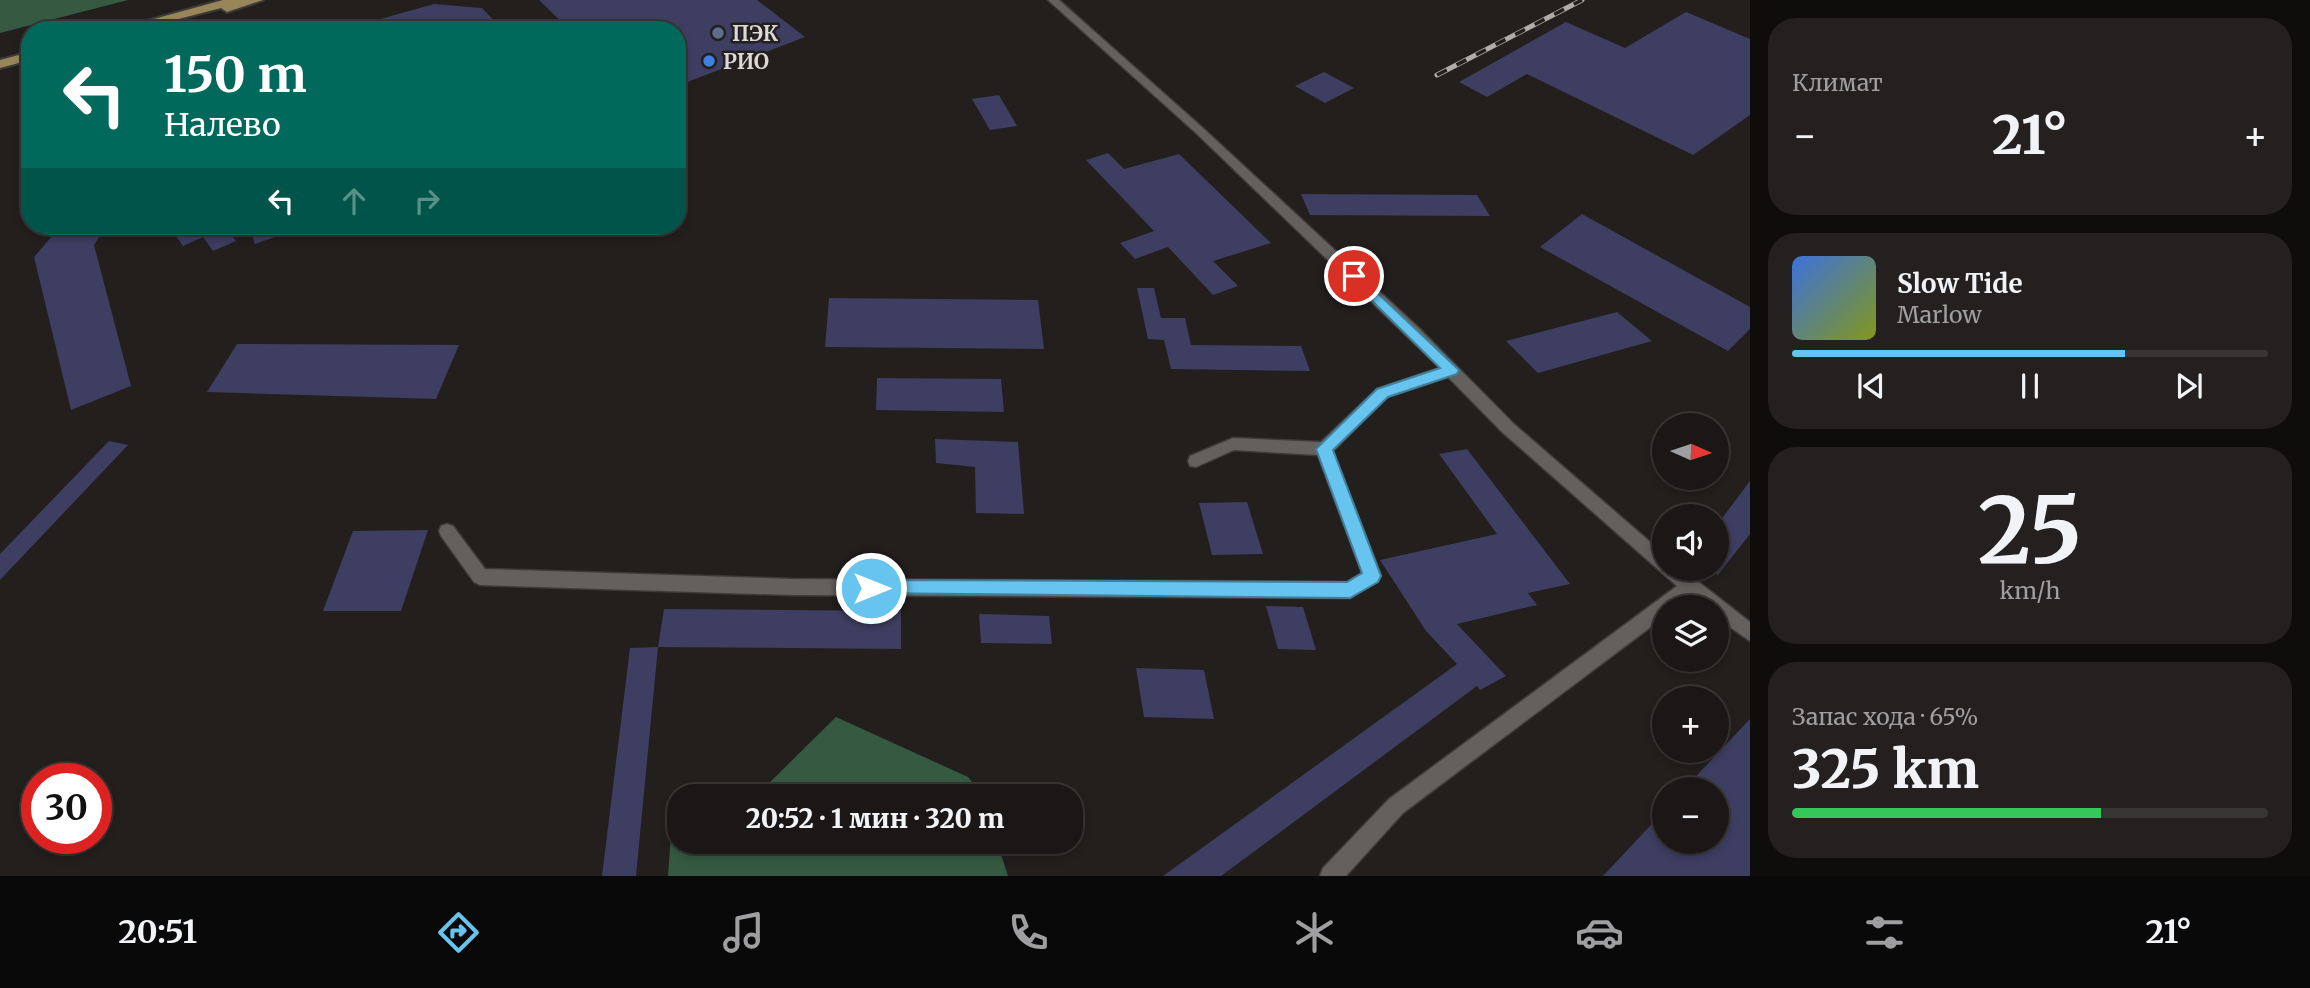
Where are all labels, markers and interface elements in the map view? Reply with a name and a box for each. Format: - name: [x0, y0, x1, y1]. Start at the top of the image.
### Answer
- place label: ПЭК: [732, 20, 779, 47]
- marker: ПЭК: [710, 25, 726, 41]
- text: 150 m: [164, 44, 307, 105]
- place label: РИО: [723, 48, 769, 75]
- icon: left: [49, 49, 140, 140]
- marker: РИО: [701, 53, 717, 69]
- text: Климат: [1792, 68, 1883, 97]
- text: 21°: [1992, 103, 2068, 168]
- text: Налево: [164, 105, 281, 145]
- text: −: [1792, 112, 1817, 159]
- text: +: [2243, 112, 2268, 159]
- icon: left: [262, 182, 300, 220]
- icon: ahead: [335, 182, 373, 220]
- icon: right: [408, 182, 446, 220]
- pin: [1324, 246, 1384, 306]
- icon: arrive: [1335, 257, 1373, 295]
- text: Slow Tide: [1897, 267, 2023, 300]
- text: Marlow: [1897, 300, 1982, 329]
- icon: previous: [1852, 367, 1890, 405]
- icon: pause: [2011, 367, 2049, 405]
- icon: next: [2170, 367, 2208, 405]
- north arrow: [1652, 413, 1729, 490]
- map controls: [1652, 413, 1729, 854]
- text: 25: [1978, 473, 2082, 588]
- button: sound: [1652, 504, 1729, 581]
- position arrow: [834, 551, 908, 625]
- text: km/h: [2000, 576, 2060, 605]
- button: layers: [1652, 595, 1729, 672]
- button: +: [1652, 686, 1729, 763]
- text: Запас хода · 65%: [1792, 702, 1978, 731]
- text: 325 km: [1792, 737, 1979, 802]
- speed limit sign: 30: [21, 763, 112, 854]
- button: −: [1652, 777, 1729, 854]
- text: 20:52 · 1 мин · 320 m: [746, 802, 1004, 835]
- icon: directions: [434, 908, 483, 957]
- icon: music: [719, 908, 768, 957]
- icon: phone: [1004, 908, 1053, 957]
- icon: climate: [1290, 908, 1339, 957]
- icon: car: [1575, 908, 1624, 957]
- icon: filters: [1860, 908, 1909, 957]
- text: 20:51: [118, 912, 197, 952]
- text: 21°: [2145, 912, 2192, 952]

